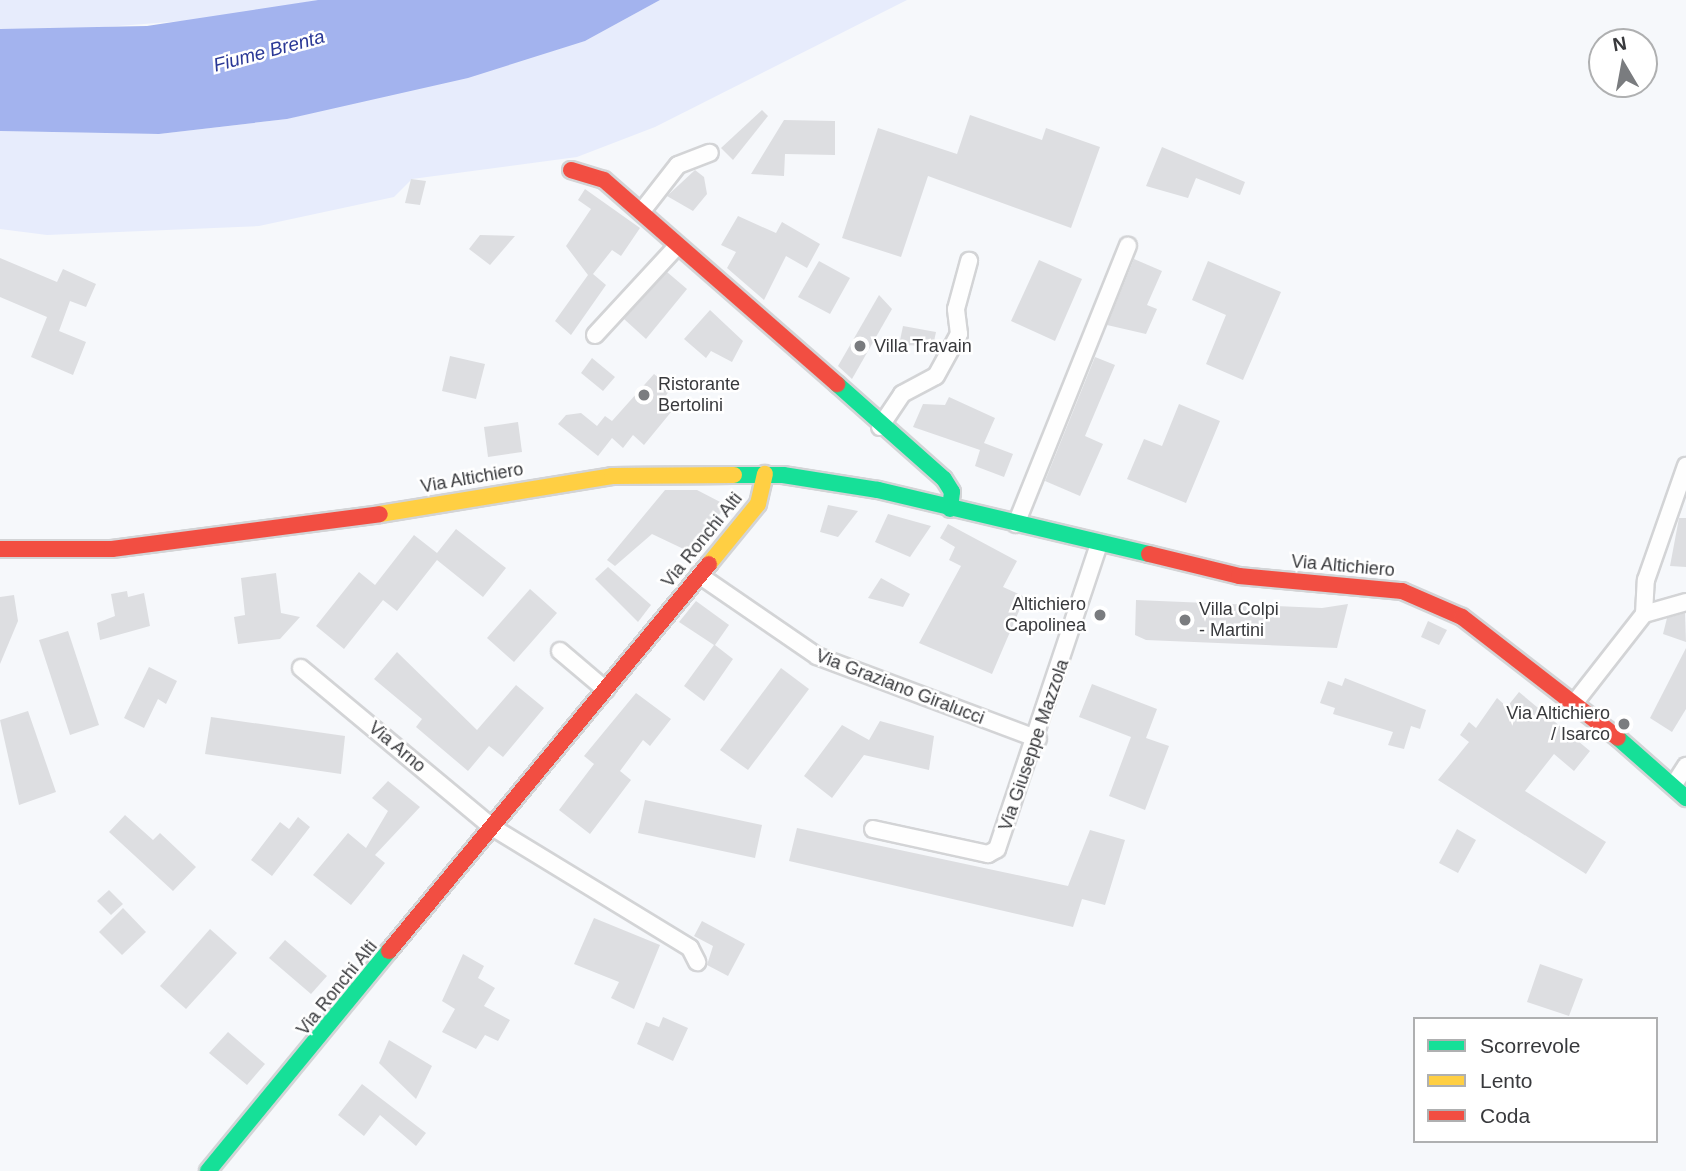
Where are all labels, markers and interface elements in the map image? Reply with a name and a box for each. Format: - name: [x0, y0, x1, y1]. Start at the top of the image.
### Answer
- water label: Fiume Brenta: [211, 25, 327, 77]
- north arrow: [1588, 28, 1658, 98]
- text: N: [1611, 32, 1628, 55]
- place label: Villa Travain: [874, 335, 972, 357]
- marker: Villa Travain: [852, 338, 868, 354]
- place label: Ristorante Bertolini: [658, 374, 740, 416]
- marker: Ristorante Bertolini: [636, 387, 652, 403]
- street label: Via Altichiero: [419, 458, 525, 498]
- street label: Via Ronchi Alti: [657, 488, 747, 592]
- street label: Via Altichiero: [1290, 551, 1396, 581]
- place label: Altichiero Capolinea: [1005, 594, 1086, 636]
- place label: Villa Colpi - Martini: [1199, 599, 1279, 642]
- marker: Altichiero Capolinea: [1092, 607, 1108, 623]
- marker: Villa Colpi - Martini: [1177, 612, 1193, 628]
- street label: Via Graziano Giralucci: [813, 645, 987, 729]
- street label: Via Giuseppe Mazzola: [995, 656, 1073, 834]
- place label: Via Altichiero / Isarco: [1505, 703, 1610, 746]
- marker: Via Altichiero / Isarco: [1616, 716, 1632, 732]
- street label: Via Arno: [364, 717, 430, 777]
- street label: Via Ronchi Alti: [292, 936, 382, 1040]
- legend: [1413, 1017, 1658, 1143]
- text: Scorrevole: [1480, 1034, 1580, 1057]
- text: Lento: [1480, 1069, 1533, 1092]
- text: Coda: [1480, 1104, 1530, 1127]

